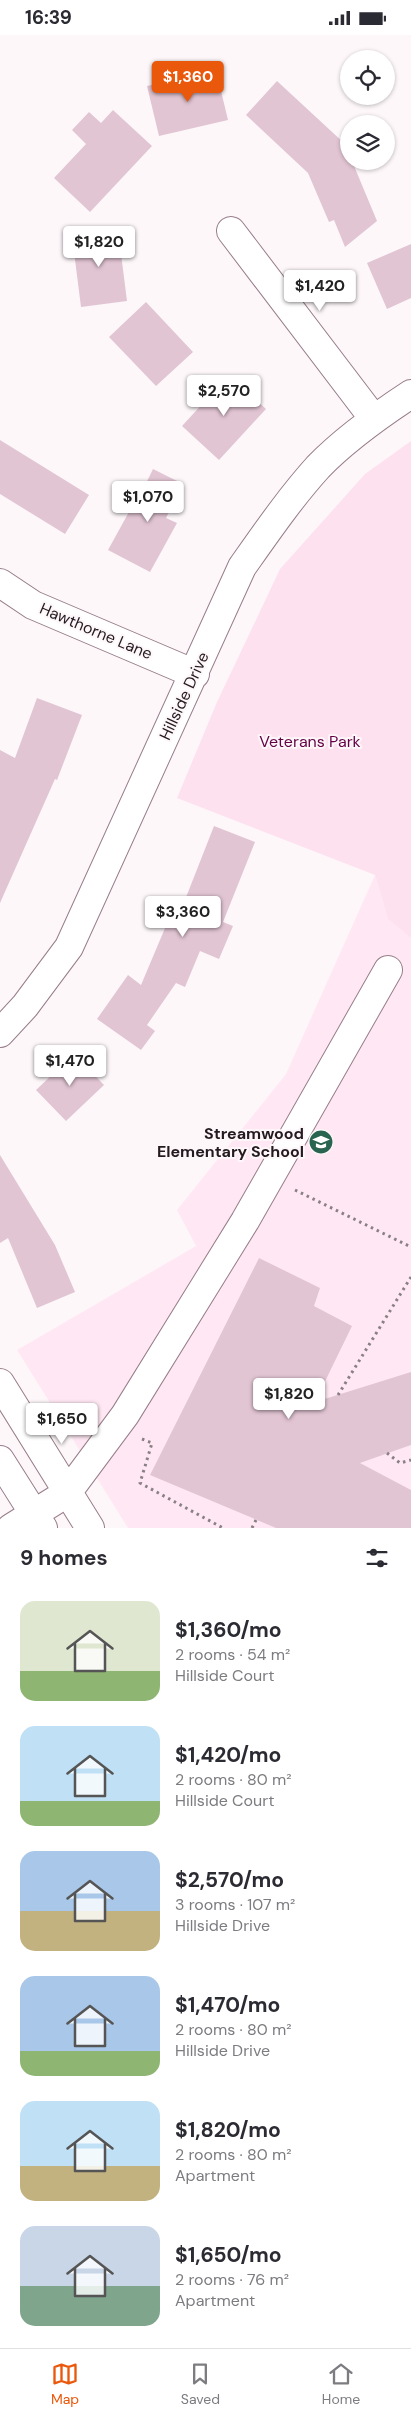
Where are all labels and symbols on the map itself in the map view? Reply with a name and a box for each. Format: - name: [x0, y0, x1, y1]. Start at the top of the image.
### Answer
- pin: $1,360: [147, 61, 229, 103]
- pin: $1,820: [58, 225, 140, 268]
- pin: $1,420: [279, 269, 361, 312]
- pin: $2,570: [183, 375, 265, 417]
- pin: $1,070: [107, 481, 189, 523]
- street label: Hawthorne Lane: [36, 598, 156, 664]
- street label: Hillside Drive: [154, 649, 214, 743]
- park label: Veterans Park: [259, 731, 361, 752]
- pin: $3,360: [142, 895, 224, 938]
- pin: $1,470: [29, 1045, 111, 1087]
- place label: Streamwood Elementary School: [157, 1123, 304, 1162]
- school or university icon: Streamwood Elementary School: [308, 1129, 334, 1155]
- pin: $1,820: [248, 1377, 330, 1420]
- pin: $1,650: [21, 1403, 103, 1445]

